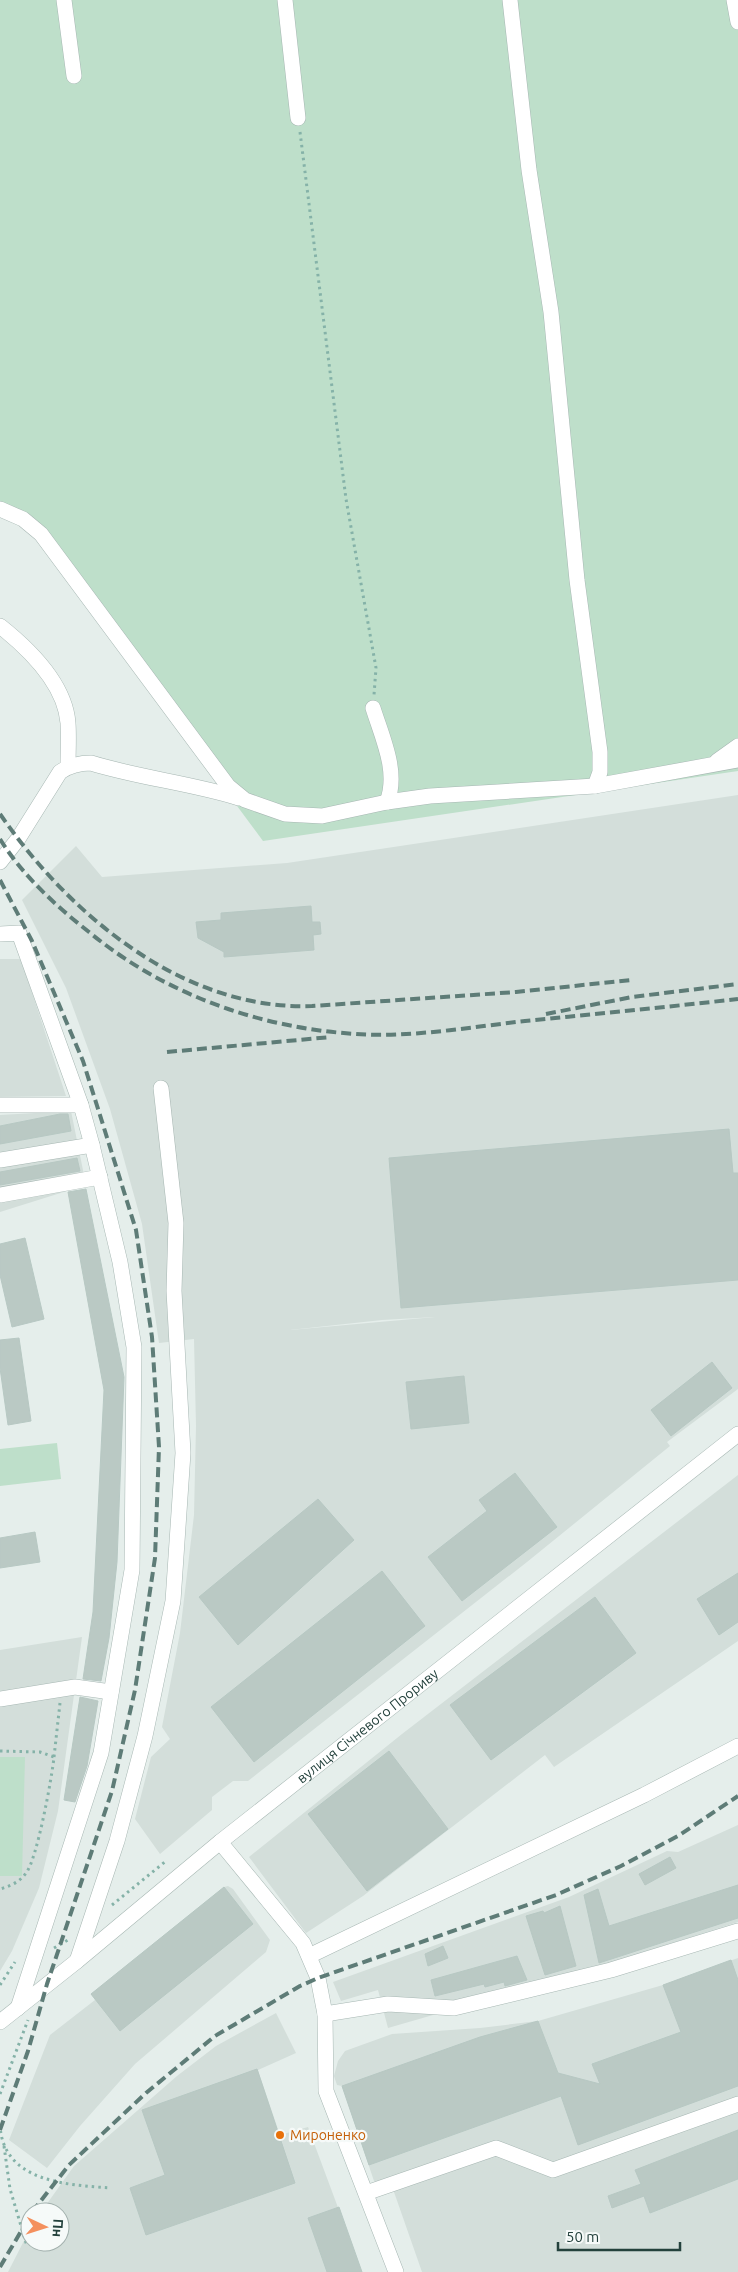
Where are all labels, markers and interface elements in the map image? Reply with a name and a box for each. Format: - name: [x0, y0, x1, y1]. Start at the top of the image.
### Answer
- street label: вулиця Січневого Прориву: [294, 1665, 441, 1786]
- place label: Мироненко: [290, 2127, 366, 2143]
- marker: Мироненко: [274, 2129, 286, 2141]
- north arrow: [20, 2202, 70, 2252]
- text: Пн: [49, 2218, 67, 2238]
- scale bar: [558, 2220, 680, 2252]
- text: 50 m: [566, 2228, 599, 2245]

